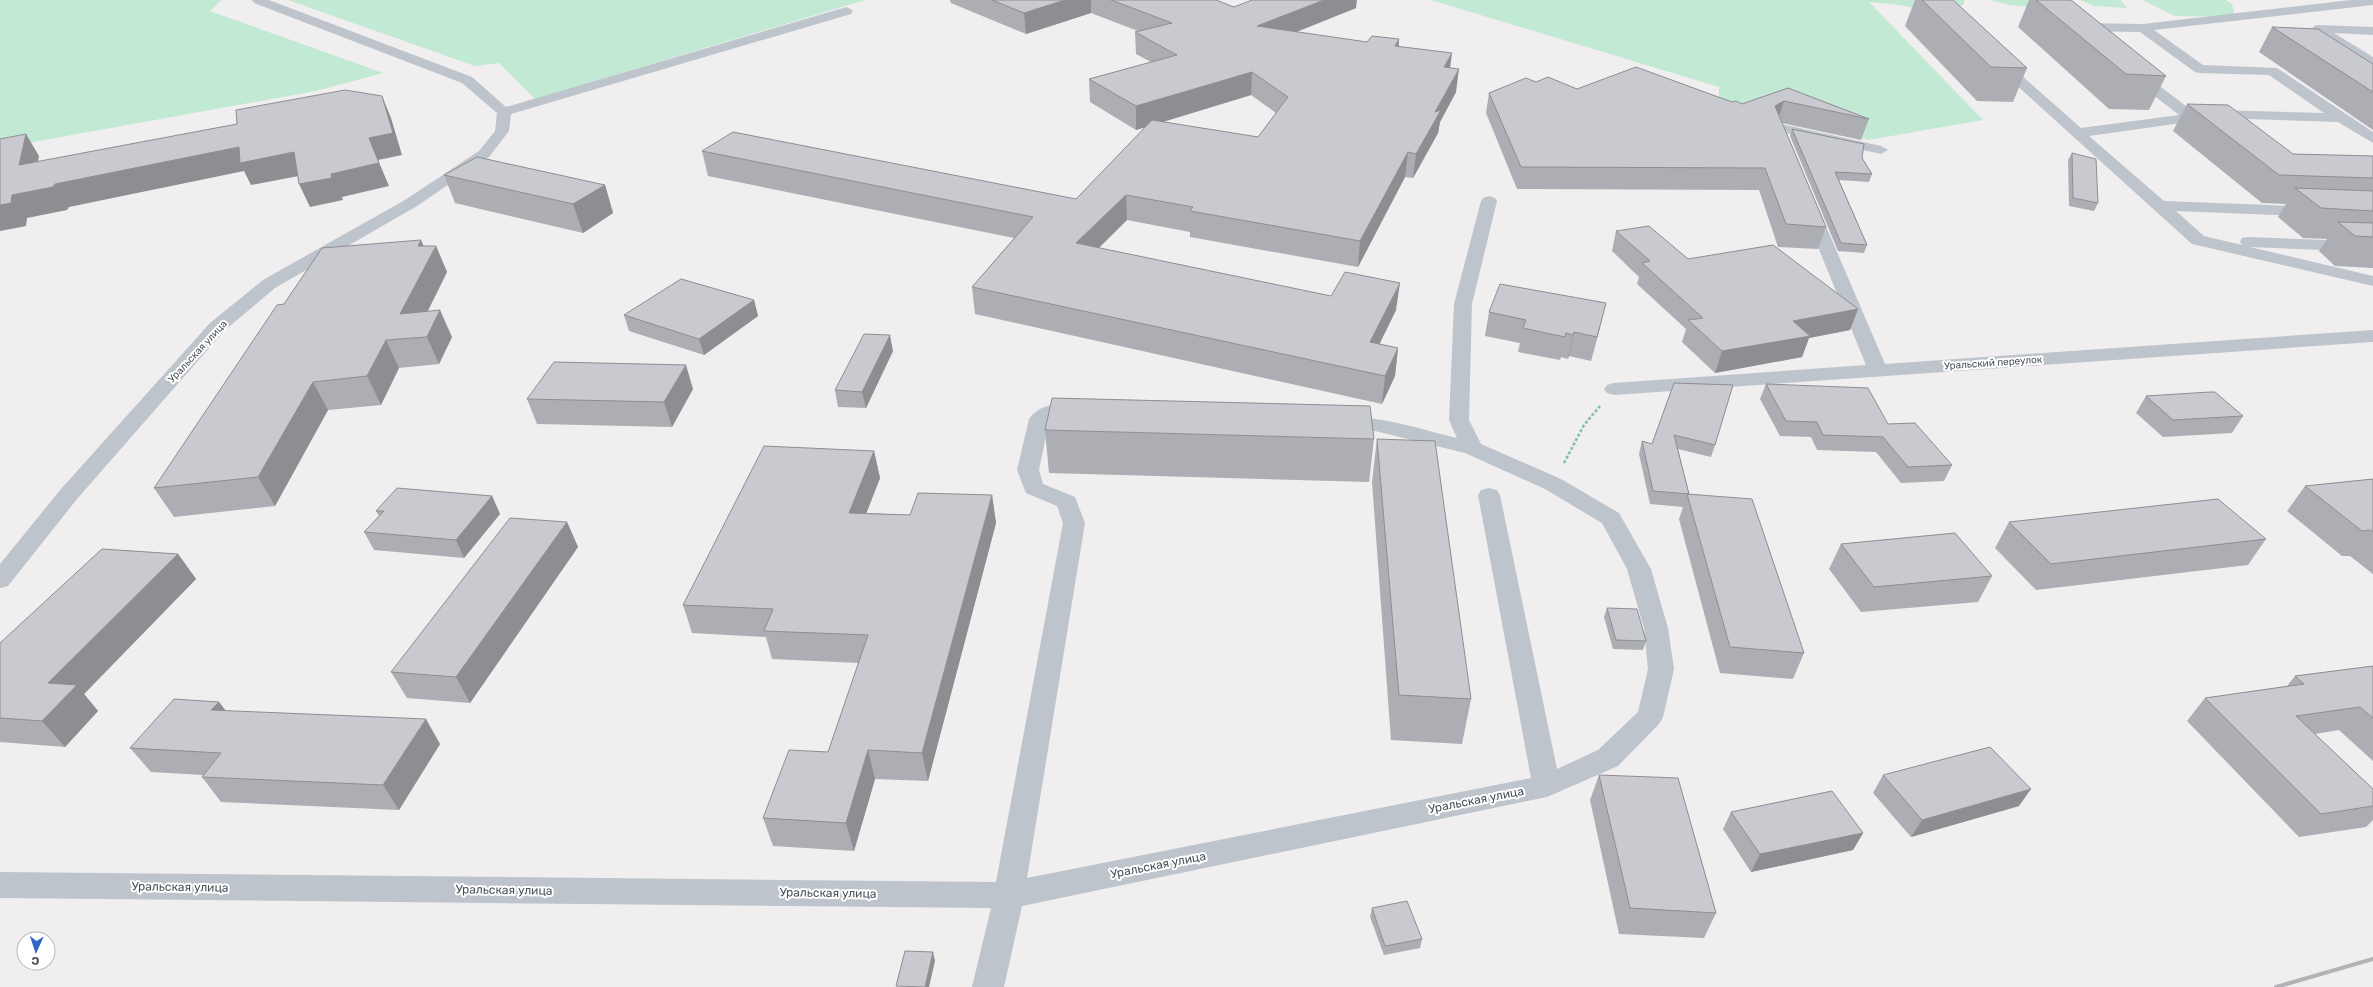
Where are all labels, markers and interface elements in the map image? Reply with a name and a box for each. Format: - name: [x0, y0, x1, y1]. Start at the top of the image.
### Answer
- street label: Уральская улица: [166, 318, 230, 385]
- street label: Уральский переулок: [1944, 354, 2043, 372]
- street label: Уральская улица: [1427, 784, 1525, 816]
- street label: Уральская улица: [1109, 849, 1207, 881]
- street label: Уральская улица: [131, 879, 229, 895]
- street label: Уральская улица: [455, 882, 553, 898]
- street label: Уральская улица: [779, 885, 877, 901]
- north arrow: [16, 931, 56, 971]
- text: С: [31, 954, 40, 967]

